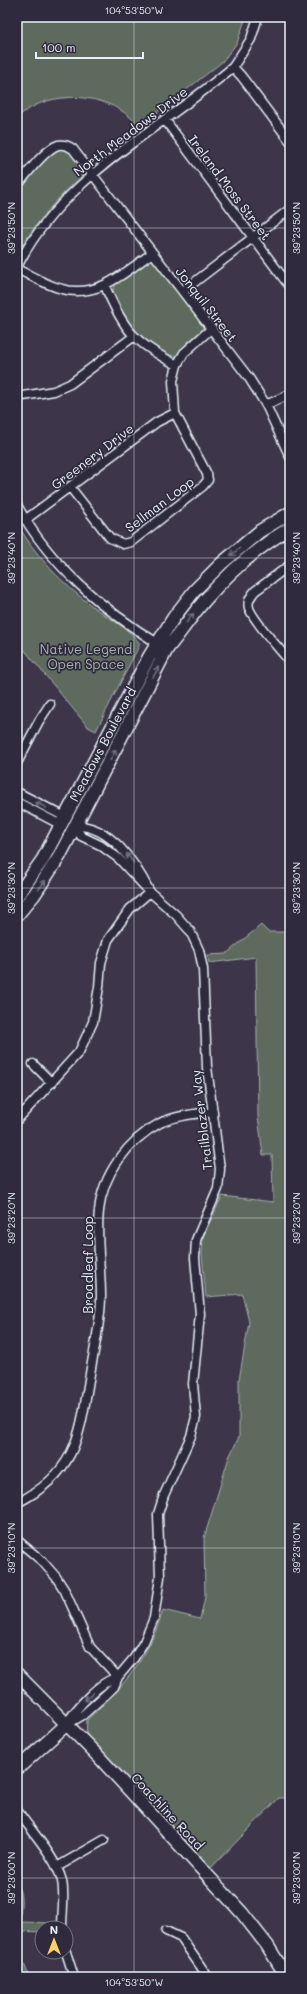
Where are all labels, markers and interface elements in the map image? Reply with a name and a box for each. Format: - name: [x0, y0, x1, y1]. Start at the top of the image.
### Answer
- text: 104°53'50"W: [105, 3, 164, 17]
- scale bar: [36, 34, 143, 60]
- text: 100 m: [42, 39, 76, 55]
- street label: North Meadows Drive: [70, 83, 190, 179]
- street label: Ireland Moss Street: [185, 131, 275, 243]
- text: 39°23'50"N: [4, 202, 18, 254]
- text: 39°23'50"N: [289, 202, 303, 254]
- street label: Jonquil Street: [173, 263, 242, 345]
- street label: Greenery Drive: [47, 419, 137, 493]
- street label: Sellman Loop: [121, 473, 197, 535]
- text: 39°23'40"N: [4, 532, 18, 584]
- text: 39°23'40"N: [289, 532, 303, 584]
- one-way arrow: [230, 547, 241, 556]
- one-way arrow: [186, 612, 194, 623]
- park label: Native Legend Open Space: [40, 640, 132, 672]
- one-way arrow: [153, 666, 160, 678]
- street label: Meadows Boulevard: [65, 684, 139, 804]
- one-way arrow: [109, 749, 117, 761]
- one-way arrow: [35, 800, 47, 808]
- one-way arrow: [126, 853, 134, 864]
- text: 39°23'30"N: [4, 862, 18, 914]
- text: 39°23'30"N: [289, 862, 303, 914]
- one-way arrow: [38, 879, 46, 890]
- street label: Trailblazer Way: [186, 1069, 216, 1171]
- text: 39°23'20"N: [4, 1192, 18, 1244]
- text: 39°23'20"N: [289, 1192, 303, 1244]
- street label: Broadleaf Loop: [79, 1216, 96, 1314]
- text: 39°23'10"N: [4, 1523, 18, 1573]
- text: 39°23'10"N: [289, 1523, 303, 1573]
- one-way arrow: [84, 1693, 94, 1702]
- street label: Coachline Road: [128, 1769, 208, 1853]
- text: 39°23'00"N: [4, 1852, 18, 1904]
- text: 39°23'00"N: [289, 1852, 303, 1904]
- north arrow: [34, 1920, 74, 1960]
- text: N: [50, 1922, 58, 1937]
- text: 104°53'50"W: [105, 1975, 164, 1989]

